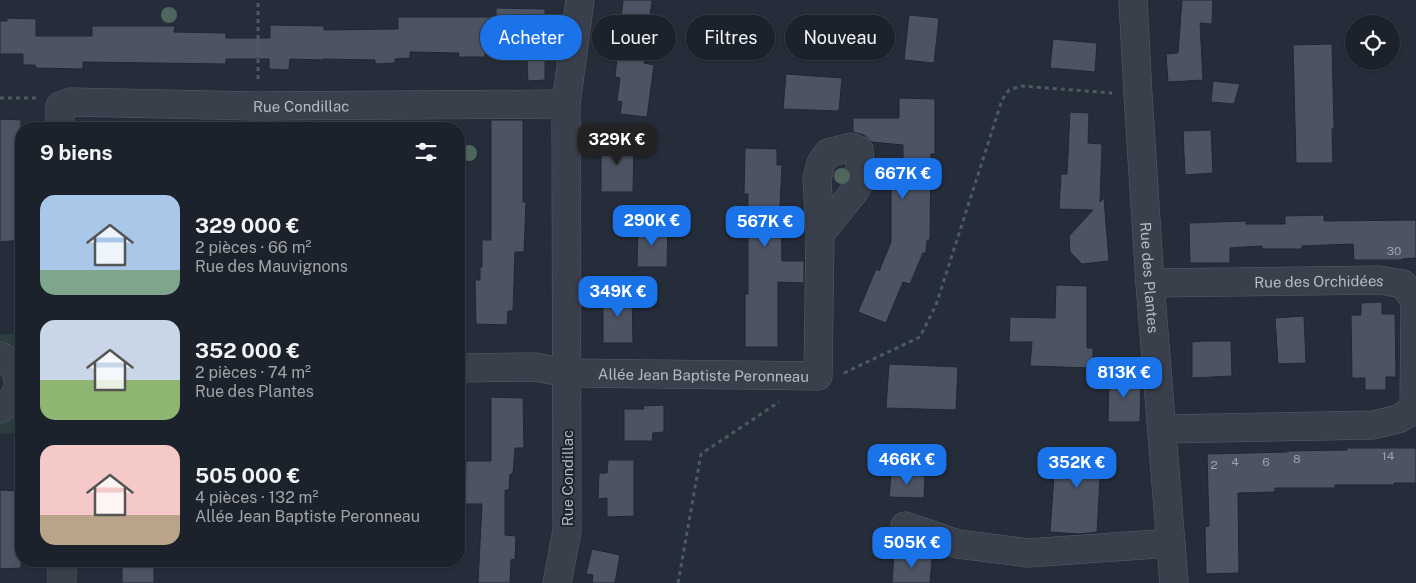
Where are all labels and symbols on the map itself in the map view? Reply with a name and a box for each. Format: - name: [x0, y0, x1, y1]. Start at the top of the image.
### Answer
- street label: Rue Condillac: [253, 97, 350, 115]
- pin: 329K €: [576, 124, 658, 166]
- pin: 667K €: [862, 158, 944, 200]
- pin: 290K €: [611, 204, 693, 247]
- pin: 567K €: [724, 206, 806, 248]
- street label: Rue des Plantes: [1138, 221, 1162, 334]
- house number: 30: [1387, 244, 1401, 258]
- street label: Rue des Orchidées: [1254, 271, 1385, 290]
- pin: 349K €: [577, 276, 659, 318]
- pin: 813K €: [1083, 356, 1165, 399]
- street label: Allée Jean Baptiste Peronneau: [598, 365, 809, 384]
- street label: Rue Condillac: [559, 430, 576, 526]
- pin: 466K €: [866, 444, 948, 486]
- pin: 352K €: [1036, 446, 1118, 489]
- house number: 14: [1382, 449, 1395, 463]
- house number: 8: [1293, 452, 1301, 466]
- house number: 4: [1231, 455, 1239, 469]
- house number: 6: [1262, 455, 1270, 469]
- house number: 2: [1210, 458, 1218, 472]
- pin: 505K €: [871, 526, 953, 569]

